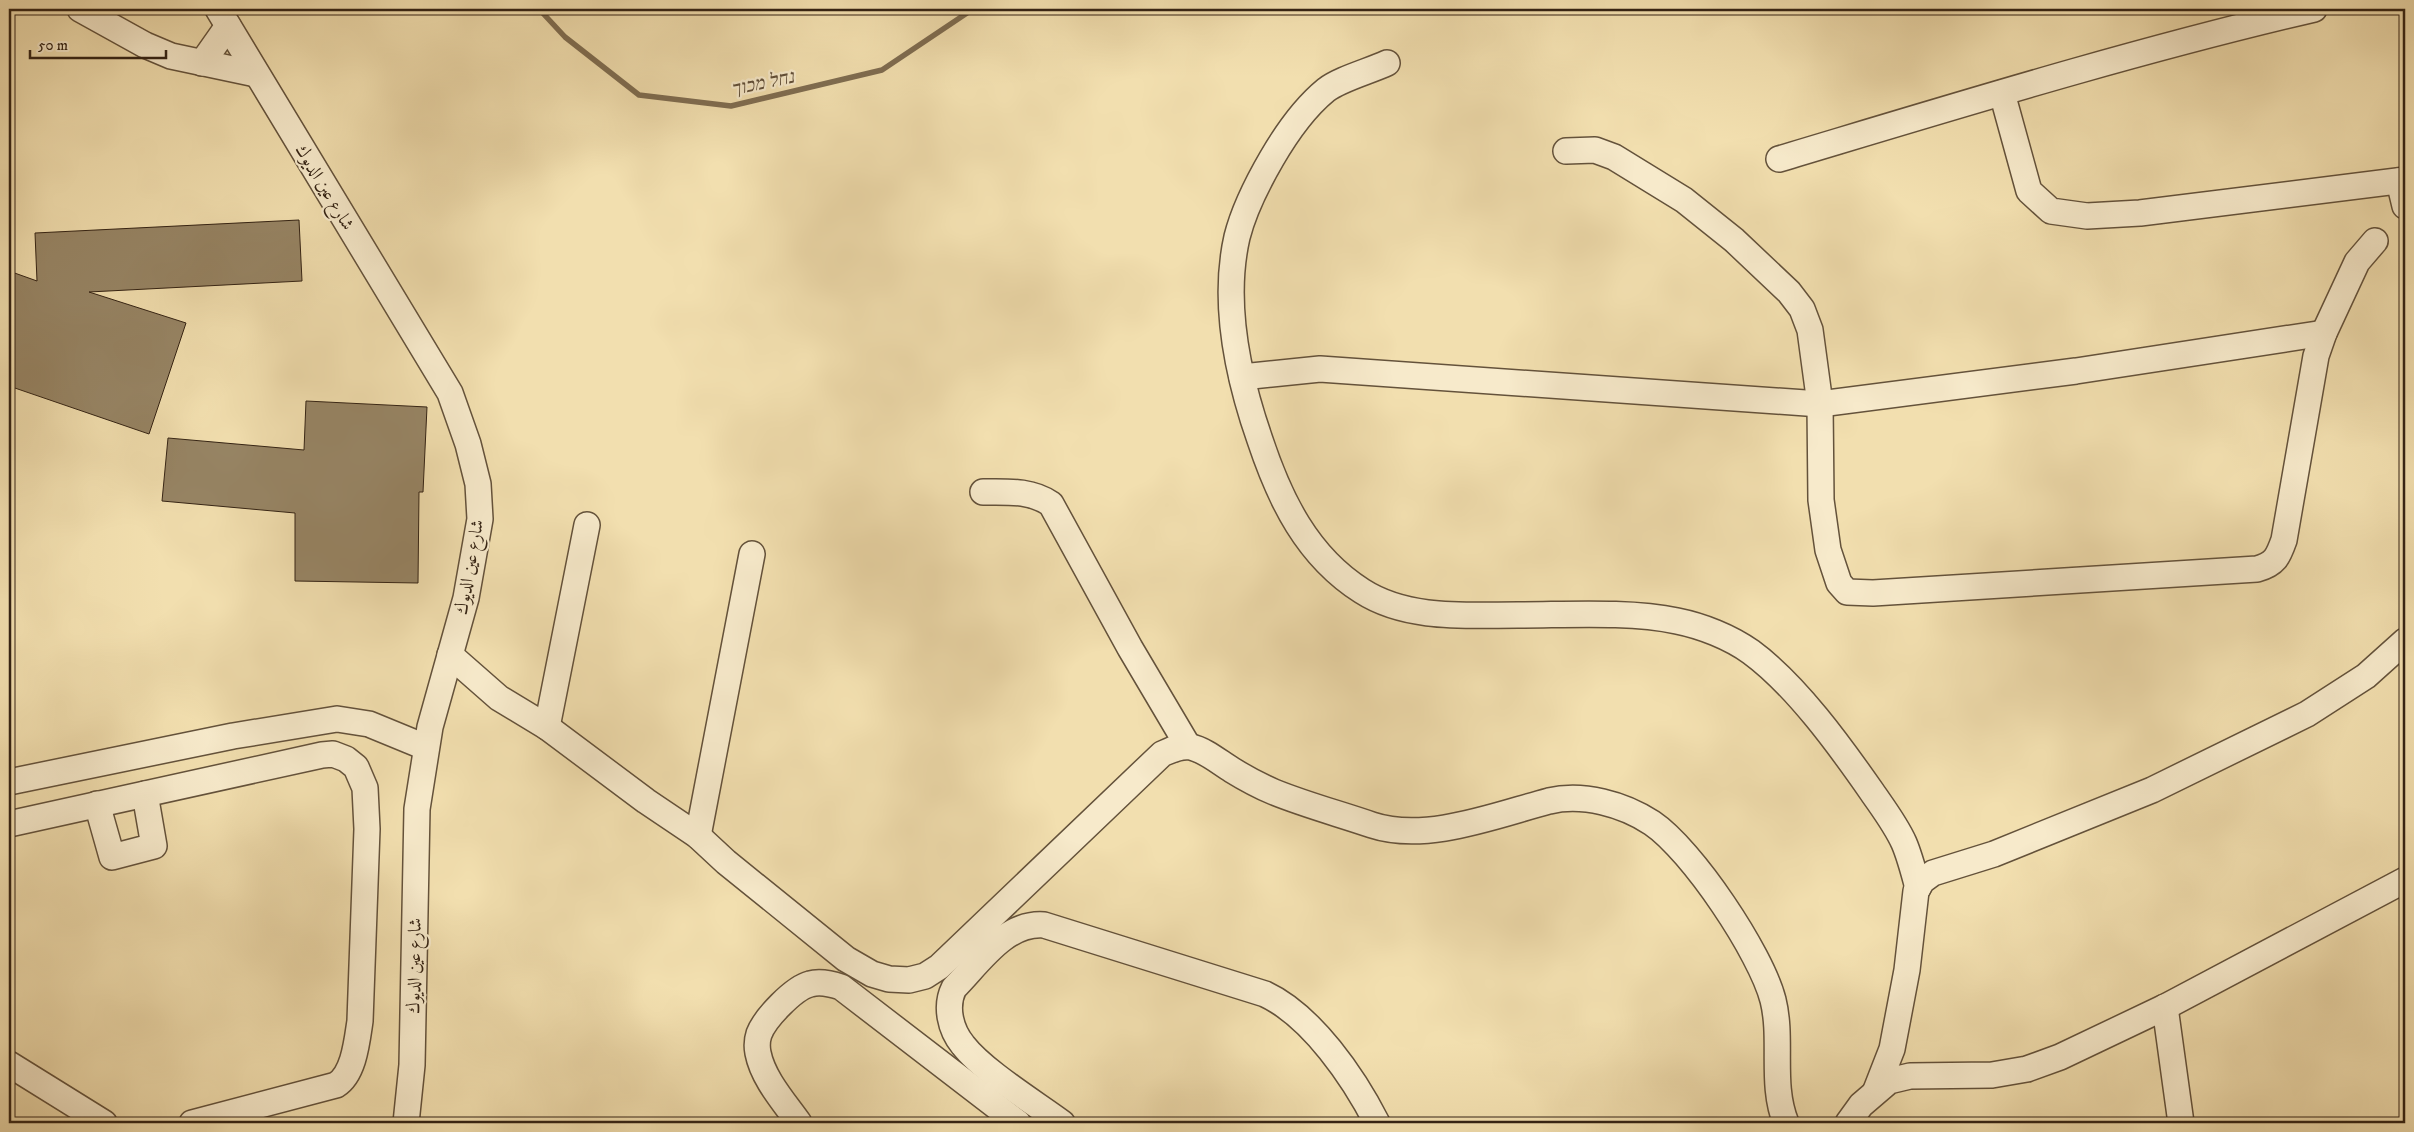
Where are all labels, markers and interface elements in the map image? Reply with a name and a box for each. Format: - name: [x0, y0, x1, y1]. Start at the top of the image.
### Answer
- scale bar: [30, 28, 166, 60]
- text: 50 m: [38, 36, 68, 55]
- water label: נחל מכוך: [729, 65, 798, 101]
- street label: شارع عين الديوك: [287, 141, 358, 236]
- street label: شارع عين الديوك: [451, 518, 492, 617]
- street label: شارع عين الديوك: [403, 918, 430, 1014]

